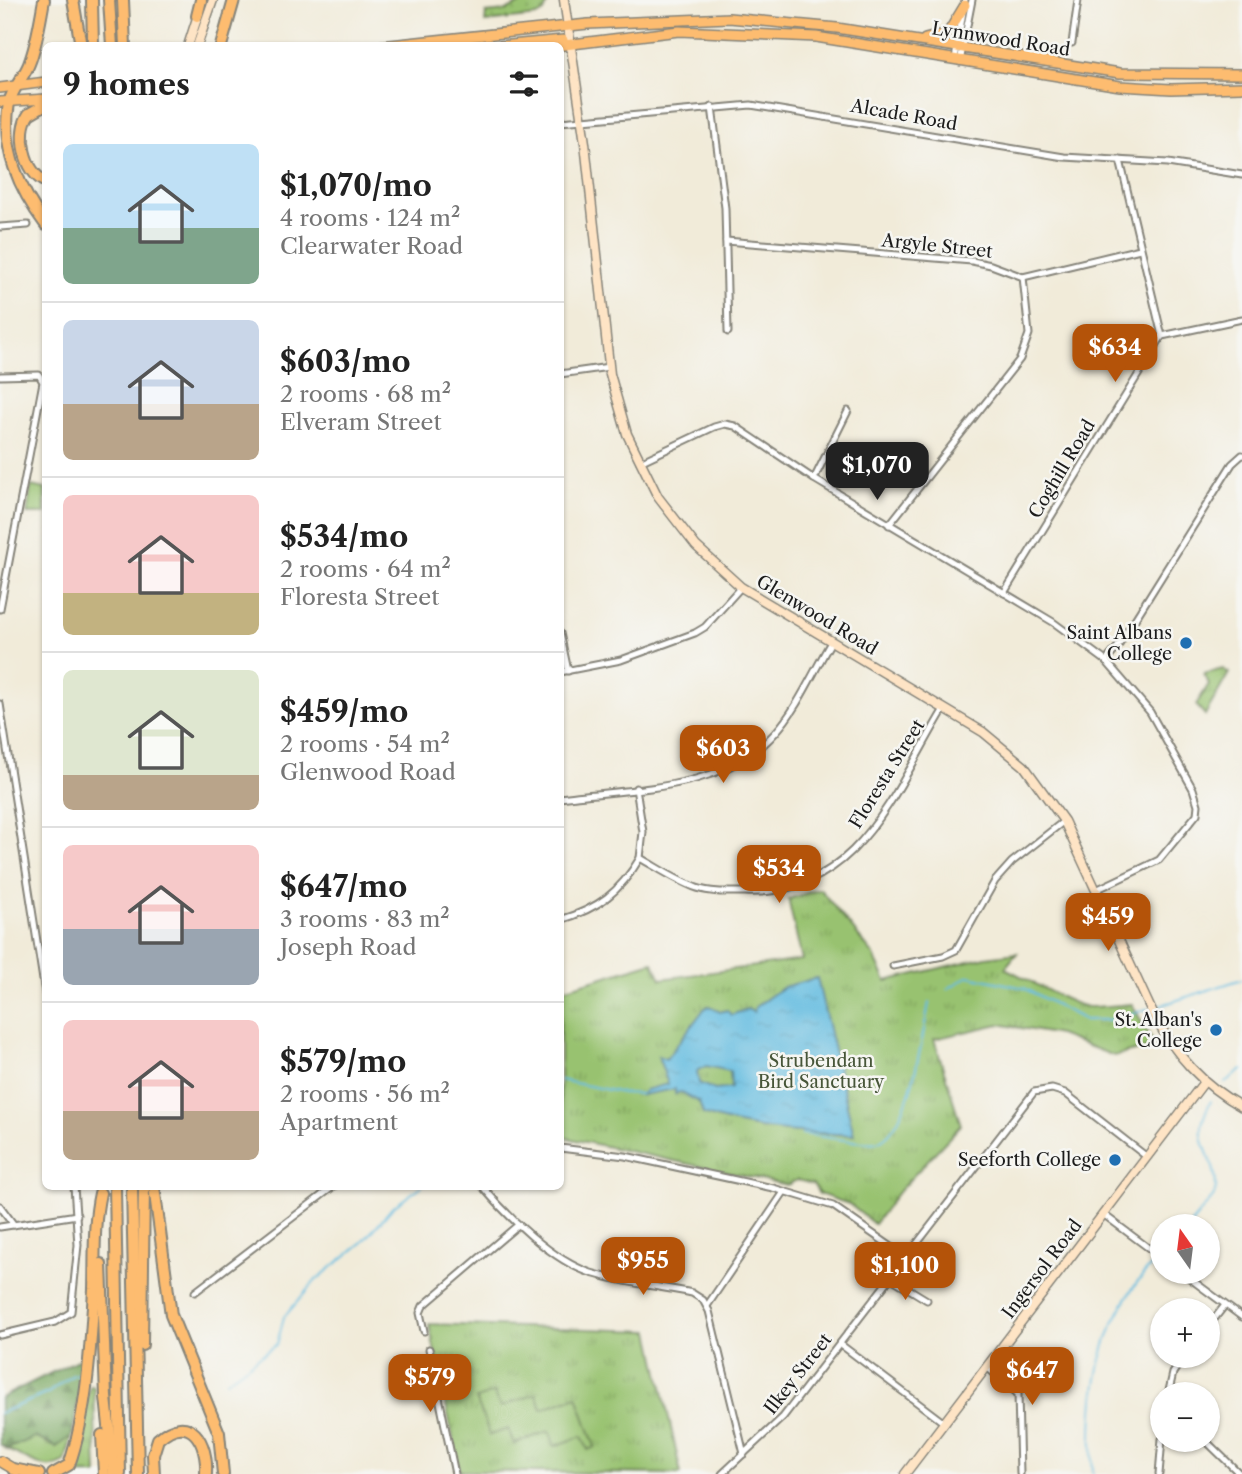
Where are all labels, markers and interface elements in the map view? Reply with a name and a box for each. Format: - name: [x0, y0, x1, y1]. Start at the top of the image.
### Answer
- street label: Lynnwood Road: [930, 17, 1072, 61]
- icon: filters: [505, 65, 543, 103]
- text: 9 homes: [63, 66, 190, 103]
- street label: Alcade Road: [848, 95, 959, 135]
- text: $1,070/mo: [280, 167, 432, 204]
- icon: home: [119, 172, 203, 256]
- text: 4 rooms · 124 m²: [280, 204, 460, 232]
- street label: Argyle Street: [879, 229, 994, 263]
- text: Clearwater Road: [280, 232, 463, 260]
- pin: $634: [1074, 324, 1156, 384]
- text: $634: [1088, 333, 1142, 361]
- text: $603/mo: [280, 343, 411, 380]
- icon: home: [119, 348, 203, 432]
- text: 2 rooms · 68 m²: [280, 380, 451, 408]
- text: Elveram Street: [280, 408, 442, 436]
- street label: Coghill Road: [1024, 416, 1100, 522]
- pin: $1,070: [820, 442, 934, 502]
- text: $1,070: [842, 451, 912, 479]
- text: $534/mo: [280, 518, 408, 555]
- icon: home: [119, 523, 203, 607]
- text: 2 rooms · 64 m²: [280, 555, 451, 583]
- street label: Glenwood Road: [752, 570, 882, 660]
- text: Floresta Street: [280, 583, 439, 611]
- place label: Saint Albans College: [1066, 622, 1172, 665]
- marker: Saint Albans College: [1178, 635, 1194, 651]
- text: $459/mo: [280, 693, 408, 730]
- icon: home: [119, 698, 203, 782]
- street label: Floresta Street: [845, 715, 930, 833]
- pin: $603: [682, 726, 764, 785]
- text: 2 rooms · 54 m²: [280, 730, 450, 758]
- text: $603: [696, 734, 750, 762]
- text: Glenwood Road: [280, 758, 456, 786]
- pin: $534: [738, 846, 820, 905]
- text: $534: [753, 854, 805, 882]
- text: $647/mo: [280, 868, 407, 905]
- icon: home: [119, 873, 203, 957]
- pin: $459: [1067, 894, 1149, 953]
- text: $459: [1082, 902, 1134, 930]
- text: 3 rooms · 83 m²: [280, 905, 450, 933]
- text: Joseph Road: [280, 933, 416, 961]
- place label: St. Alban's College: [1114, 1009, 1202, 1052]
- marker: St. Alban's College: [1208, 1022, 1224, 1038]
- text: $579/mo: [280, 1043, 406, 1080]
- icon: home: [119, 1048, 203, 1132]
- park label: Strubendam Bird Sanctuary: [758, 1050, 885, 1093]
- text: 2 rooms · 56 m²: [280, 1080, 450, 1108]
- text: Apartment: [280, 1108, 398, 1136]
- place label: Seeforth College: [958, 1149, 1101, 1171]
- marker: Seeforth College: [1107, 1152, 1123, 1168]
- north arrow: [1150, 1214, 1220, 1284]
- map controls: [1150, 1214, 1220, 1452]
- street label: Ingersol Road: [998, 1215, 1087, 1323]
- pin: $955: [602, 1238, 684, 1297]
- pin: $1,100: [848, 1242, 962, 1302]
- text: $955: [617, 1246, 669, 1274]
- text: $1,100: [871, 1251, 939, 1279]
- button: +: [1150, 1298, 1220, 1368]
- street label: Ilkey Street: [760, 1329, 837, 1419]
- pin: $647: [991, 1348, 1073, 1407]
- pin: $579: [389, 1354, 471, 1414]
- text: $647: [1006, 1356, 1058, 1384]
- text: $579: [404, 1363, 456, 1391]
- button: −: [1150, 1382, 1220, 1452]

